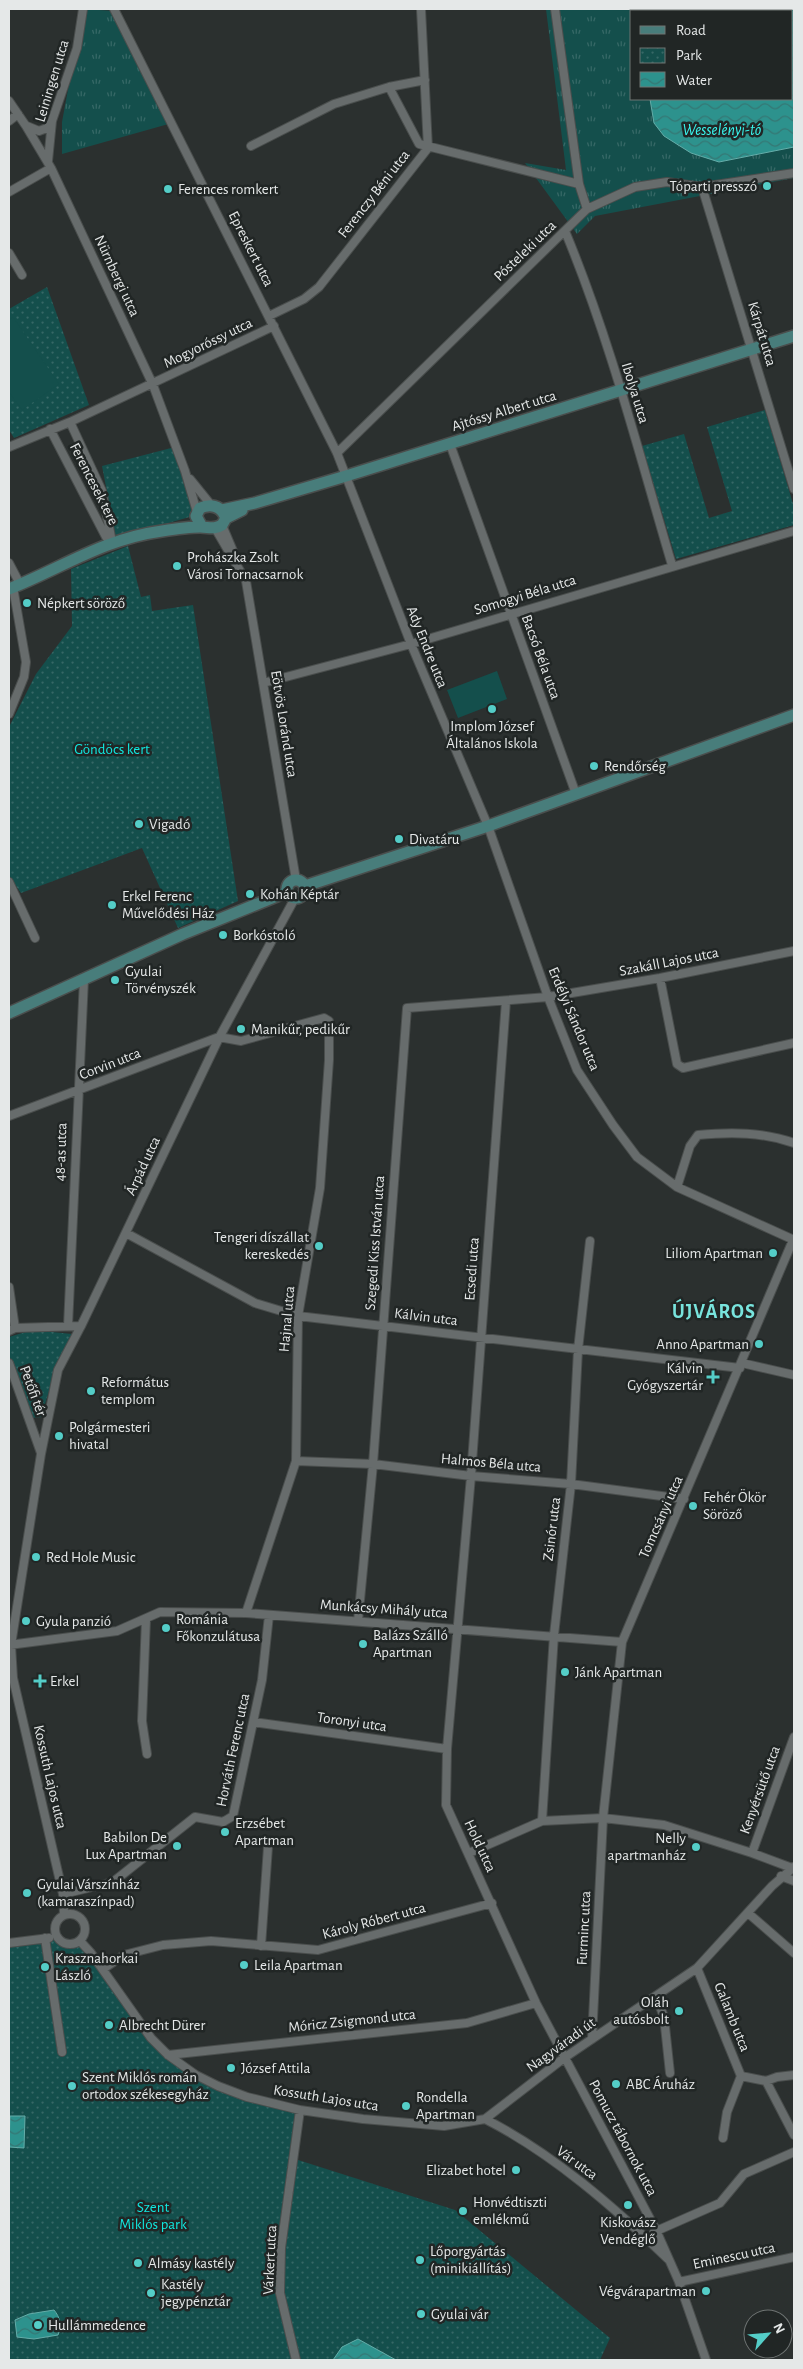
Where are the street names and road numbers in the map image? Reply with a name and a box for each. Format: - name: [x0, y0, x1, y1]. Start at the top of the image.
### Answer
- street label: Leiningen utca: [32, 38, 72, 124]
- street label: Ferenczy Béni utca: [335, 147, 413, 241]
- street label: Epreskert utca: [226, 209, 276, 289]
- street label: Pósteleki utca: [491, 218, 559, 284]
- street label: Nürnbergi utca: [92, 233, 142, 319]
- street label: Kárpát utca: [745, 300, 779, 368]
- street label: Mogyoróssy utca: [161, 315, 255, 371]
- street label: Ibolya utca: [619, 361, 651, 425]
- street label: Ajtóssy Albert utca: [450, 388, 558, 434]
- street label: Ferencesek tere: [67, 440, 121, 528]
- street label: Somogyi Béla utca: [472, 572, 578, 618]
- street label: Ady Endre utca: [404, 604, 450, 690]
- street label: Bacsó Béla utca: [519, 613, 563, 701]
- street label: Eötvös Loránd utca: [268, 669, 300, 779]
- street label: Szakáll Lajos utca: [618, 945, 720, 979]
- street label: Erdélyi Sándor utca: [545, 965, 603, 1073]
- street label: Corvin utca: [77, 1045, 143, 1083]
- street label: 48-as utca: [52, 1122, 70, 1182]
- street label: Árpád utca: [121, 1133, 163, 1198]
- street label: Szegedi Kiss István utca: [363, 1175, 387, 1311]
- street label: Ecsedi utca: [462, 1237, 482, 1301]
- street label: Hajnal utca: [277, 1285, 297, 1353]
- street label: Kálvin utca: [393, 1306, 459, 1328]
- street label: Petőfi tér: [17, 1364, 49, 1419]
- street label: Halmos Béla utca: [440, 1451, 542, 1475]
- street label: Tomcsányi utca: [636, 1474, 686, 1560]
- street label: Zsinór utca: [541, 1496, 563, 1562]
- street label: Munkácsy Mihály utca: [320, 1597, 448, 1621]
- street label: Horváth Ferenc utca: [214, 1692, 252, 1808]
- street label: Toronyi utca: [316, 1710, 388, 1734]
- street label: Kossuth Lajos utca: [31, 1723, 69, 1831]
- street label: Kenyérsütő utca: [737, 1744, 783, 1836]
- street label: Hold utca: [461, 1817, 499, 1875]
- street label: Furminc utca: [575, 1890, 593, 1966]
- street label: Károly Róbert utca: [321, 1900, 427, 1942]
- street label: Galamb utca: [711, 1980, 753, 2054]
- street label: Móricz Zsigmond utca: [288, 2007, 417, 2035]
- street label: Nagyváradi út: [524, 2015, 599, 2075]
- street label: Pomucz tábornok utca: [586, 2077, 660, 2199]
- street label: Kossuth Lajos utca: [272, 2082, 380, 2114]
- street label: Vár utca: [554, 2143, 600, 2183]
- street label: Várkert utca: [261, 2225, 279, 2295]
- street label: Eminescu utca: [692, 2240, 777, 2272]

